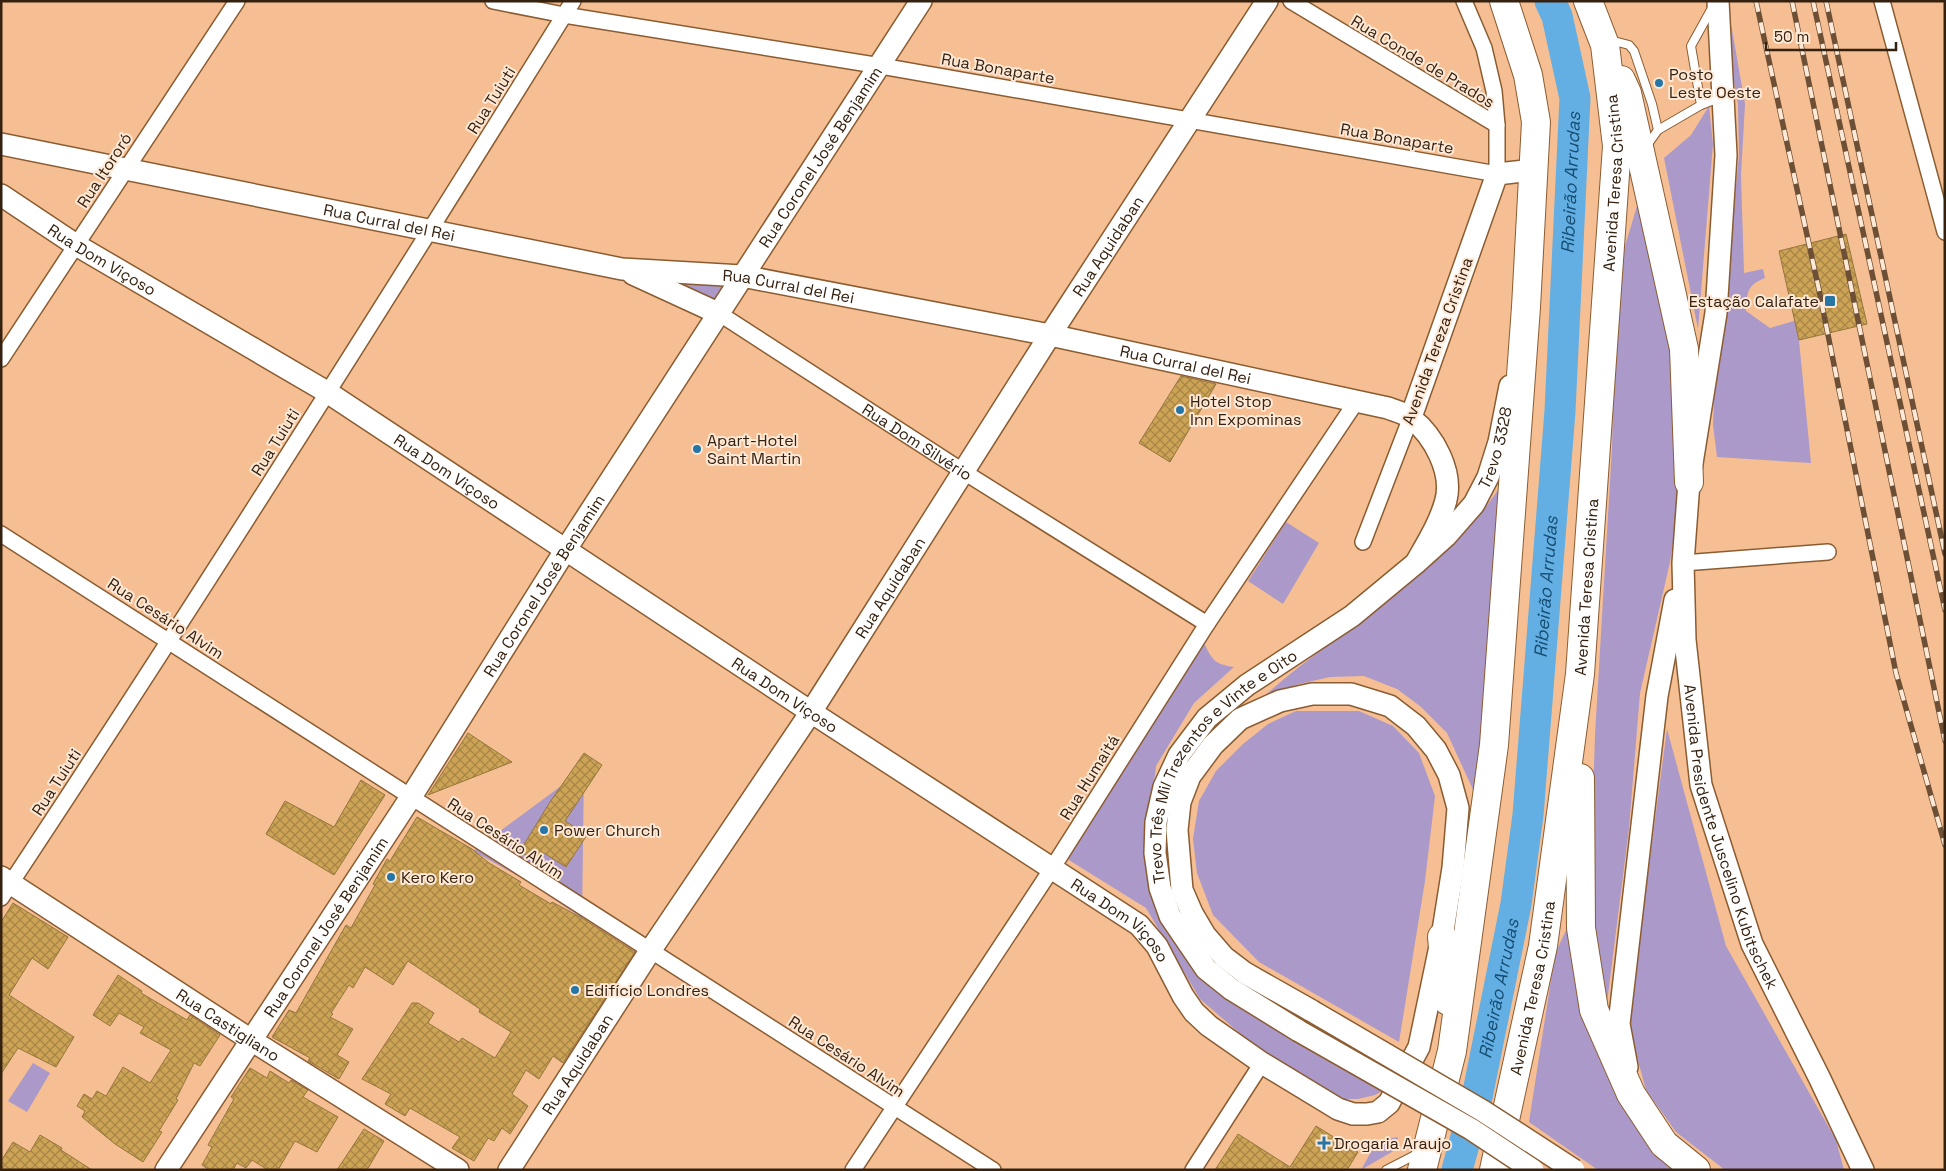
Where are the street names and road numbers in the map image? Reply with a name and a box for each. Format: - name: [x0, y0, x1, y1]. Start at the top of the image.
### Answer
- street label: Rua Conde de Prados: [1347, 10, 1498, 113]
- street label: Rua Bonaparte: [940, 48, 1056, 89]
- street label: Rua Coronel José Benjamim: [754, 62, 887, 252]
- street label: Rua Tuiuti: [462, 63, 520, 138]
- street label: Avenida Teresa Cristina: [1598, 93, 1628, 272]
- street label: Rua Bonaparte: [1339, 118, 1455, 159]
- street label: Rua Itororó: [72, 129, 136, 212]
- street label: Rua Aquidaban: [1068, 192, 1149, 301]
- street label: Rua Curral del Rei: [321, 199, 457, 246]
- street label: Rua Dom Viçoso: [44, 219, 160, 301]
- street label: Avenida Tereza Cristina: [1397, 254, 1478, 428]
- street label: Rua Curral del Rei: [722, 265, 856, 308]
- street label: Rua Curral del Rei: [1118, 340, 1253, 389]
- street label: Rua Dom Silvério: [858, 399, 976, 485]
- street label: Rua Tuiuti: [246, 405, 304, 480]
- street label: Trevo 3328: [1474, 405, 1517, 493]
- street label: Rua Dom Viçoso: [390, 429, 504, 515]
- street label: Rua Coronel José Benjamim: [479, 490, 610, 681]
- street label: Avenida Teresa Cristina: [1570, 498, 1603, 676]
- street label: Rua Aquidaban: [850, 533, 930, 642]
- street label: Rua Cesário Alvim: [104, 573, 228, 664]
- street label: Trevo Três Mil Trezentos e Vinte e Oito: [1145, 645, 1301, 885]
- street label: Rua Dom Viçoso: [728, 653, 842, 738]
- street label: Avenida Presidente Juscelino Kubitschek: [1679, 683, 1783, 993]
- street label: Rua Humaitá: [1055, 731, 1124, 824]
- street label: Rua Tuiuti: [27, 745, 86, 820]
- street label: Rua Cesário Alvim: [444, 793, 568, 884]
- street label: Rua Coronel José Benjamim: [259, 833, 393, 1021]
- street label: Rua Dom Viçoso: [1067, 874, 1173, 966]
- street label: Avenida Teresa Cristina: [1505, 900, 1560, 1077]
- street label: Rua Castigliano: [172, 984, 284, 1066]
- street label: Rua Aquidaban: [537, 1010, 618, 1119]
- street label: Rua Cesário Alvim: [785, 1011, 909, 1102]

